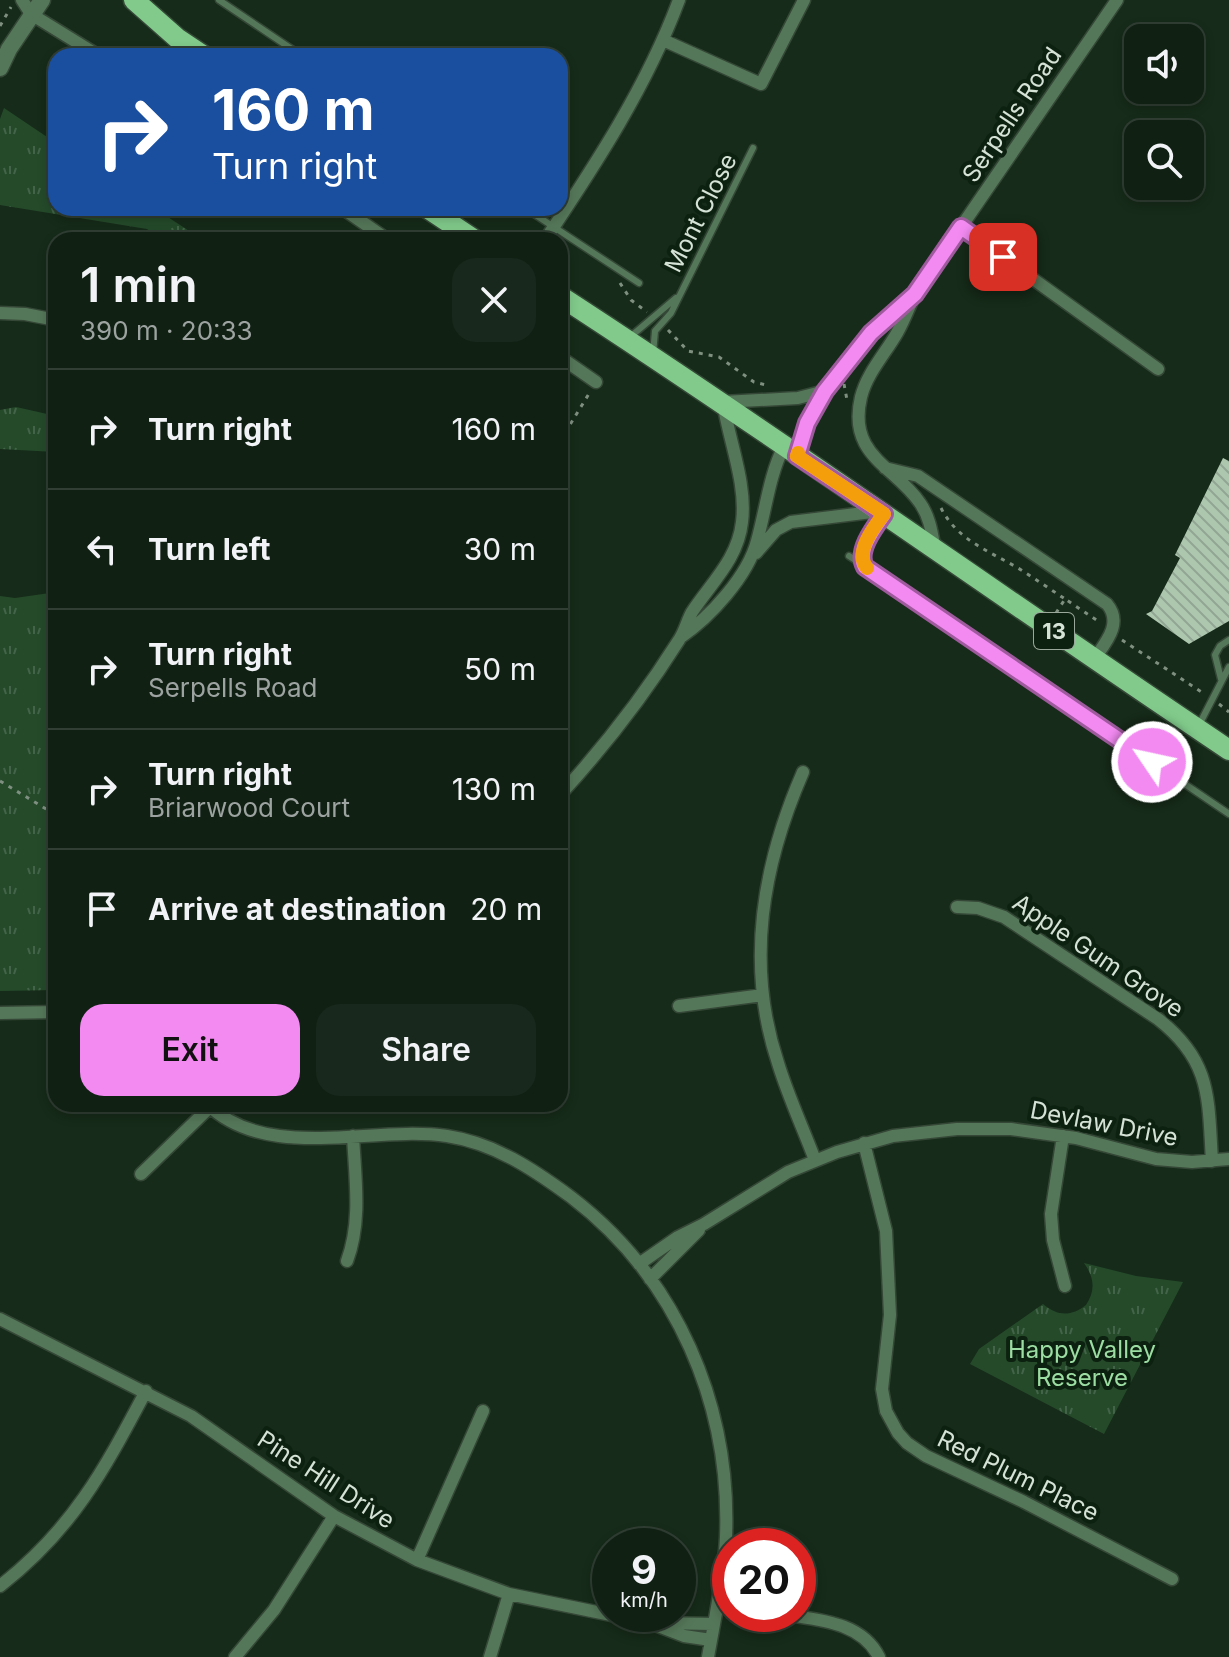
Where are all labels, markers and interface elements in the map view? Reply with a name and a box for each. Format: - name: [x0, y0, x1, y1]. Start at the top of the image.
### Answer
- map controls: [1124, 24, 1204, 200]
- button: sound: [1124, 24, 1204, 104]
- street label: Serpells Road: [956, 42, 1067, 188]
- text: 160 m: [212, 76, 375, 144]
- icon: right: [80, 80, 184, 184]
- button: search: [1124, 120, 1204, 200]
- text: Turn right: [212, 144, 377, 188]
- street label: Mont Close: [658, 149, 743, 277]
- pin: [969, 223, 1037, 291]
- icon: arrive: [981, 235, 1025, 279]
- text: 1 min: [80, 255, 198, 314]
- button: close: [452, 258, 536, 342]
- text: 390 m · 20:33: [80, 315, 253, 346]
- icon: right: [80, 407, 124, 451]
- text: Turn right: [148, 411, 292, 447]
- text: 160 m: [452, 411, 536, 447]
- icon: left: [80, 527, 124, 571]
- text: Turn left: [148, 531, 270, 567]
- text: 30 m: [464, 531, 536, 567]
- road number: 13: [1034, 613, 1074, 649]
- text: Turn right: [148, 636, 292, 672]
- icon: right: [80, 647, 124, 691]
- text: 50 m: [464, 651, 536, 687]
- text: Serpells Road: [148, 672, 317, 703]
- position arrow: [1110, 720, 1194, 804]
- text: Turn right: [148, 756, 292, 792]
- icon: right: [80, 767, 124, 811]
- text: 130 m: [452, 771, 536, 807]
- text: Briarwood Court: [148, 792, 350, 823]
- icon: arrive: [80, 887, 124, 931]
- street label: Apple Gum Grove: [1007, 888, 1189, 1023]
- text: Arrive at destination: [148, 891, 446, 927]
- text: 20 m: [470, 891, 542, 927]
- button: Exit: [80, 1004, 300, 1096]
- button: Share: [316, 1004, 536, 1096]
- street label: Devlaw Drive: [1028, 1095, 1180, 1152]
- park label: Happy Valley Reserve: [1008, 1335, 1156, 1392]
- street label: Pine Hill Drive: [252, 1424, 400, 1535]
- street label: Red Plum Place: [933, 1424, 1104, 1527]
- speed limit sign: 20: [712, 1528, 816, 1632]
- text: 9: [631, 1545, 657, 1594]
- text: km/h: [620, 1588, 668, 1612]

